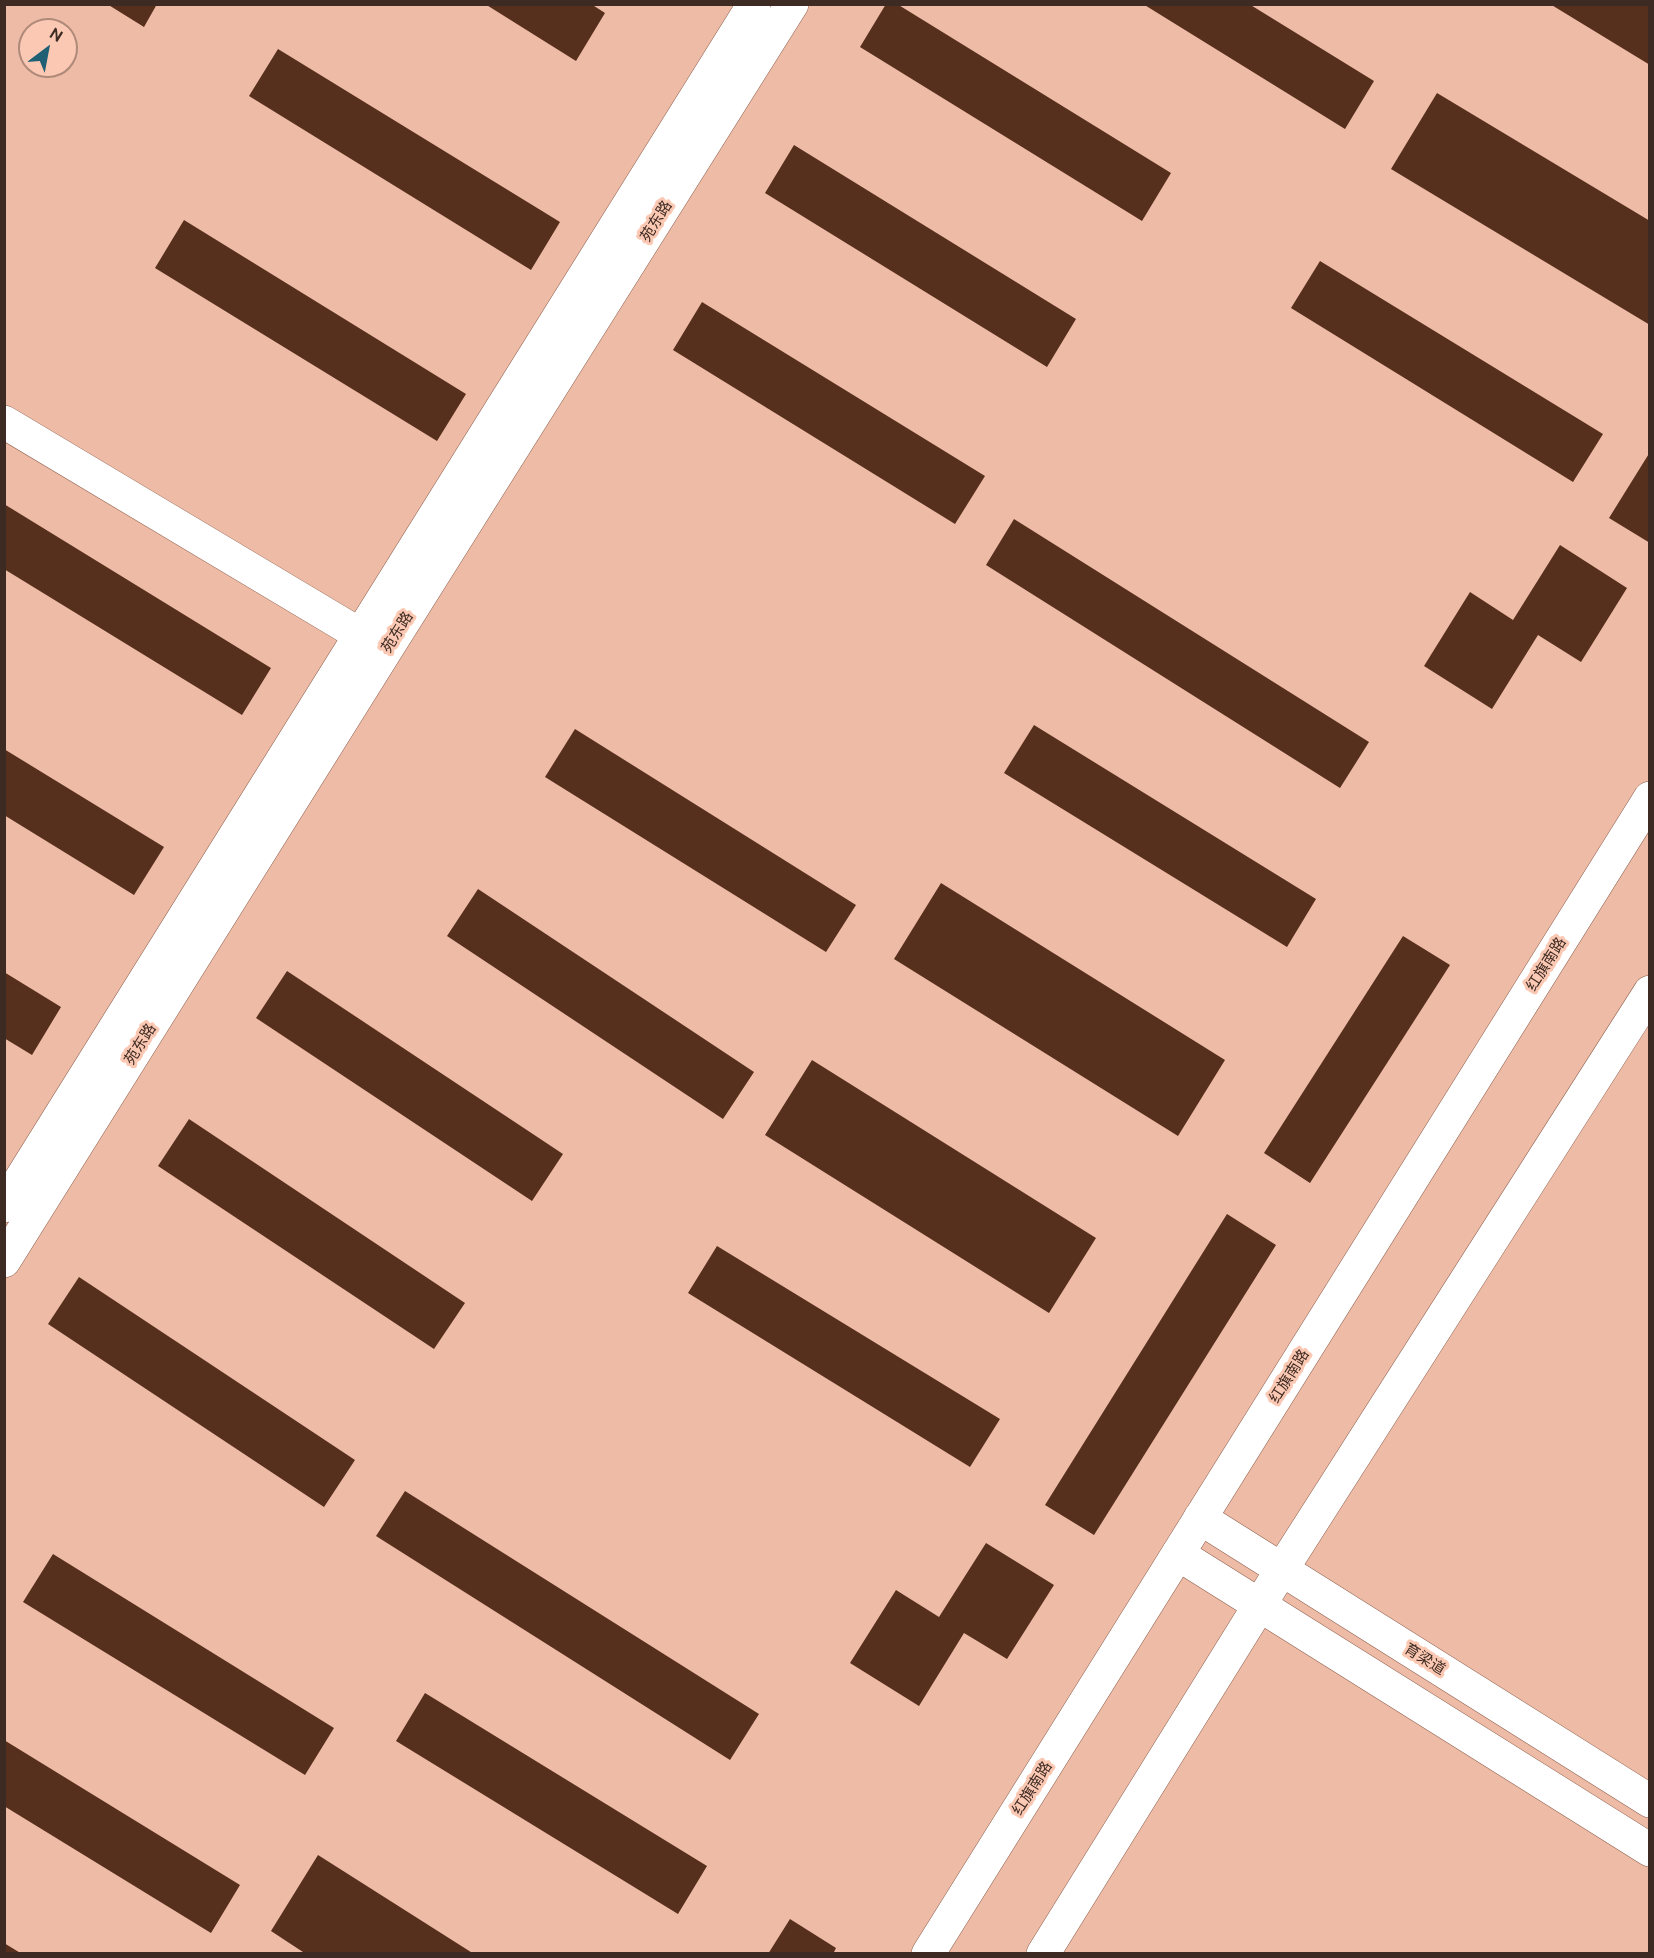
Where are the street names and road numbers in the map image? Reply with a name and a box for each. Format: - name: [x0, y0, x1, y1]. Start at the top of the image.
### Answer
- street label: 苑东路: [636, 197, 676, 245]
- street label: 苑东路: [377, 608, 417, 656]
- street label: 红旗南路: [1522, 934, 1570, 994]
- street label: 苑东路: [120, 1020, 160, 1068]
- street label: 红旗南路: [1265, 1346, 1313, 1406]
- street label: 育梁道: [1401, 1639, 1449, 1679]
- street label: 红旗南路: [1008, 1758, 1056, 1818]

